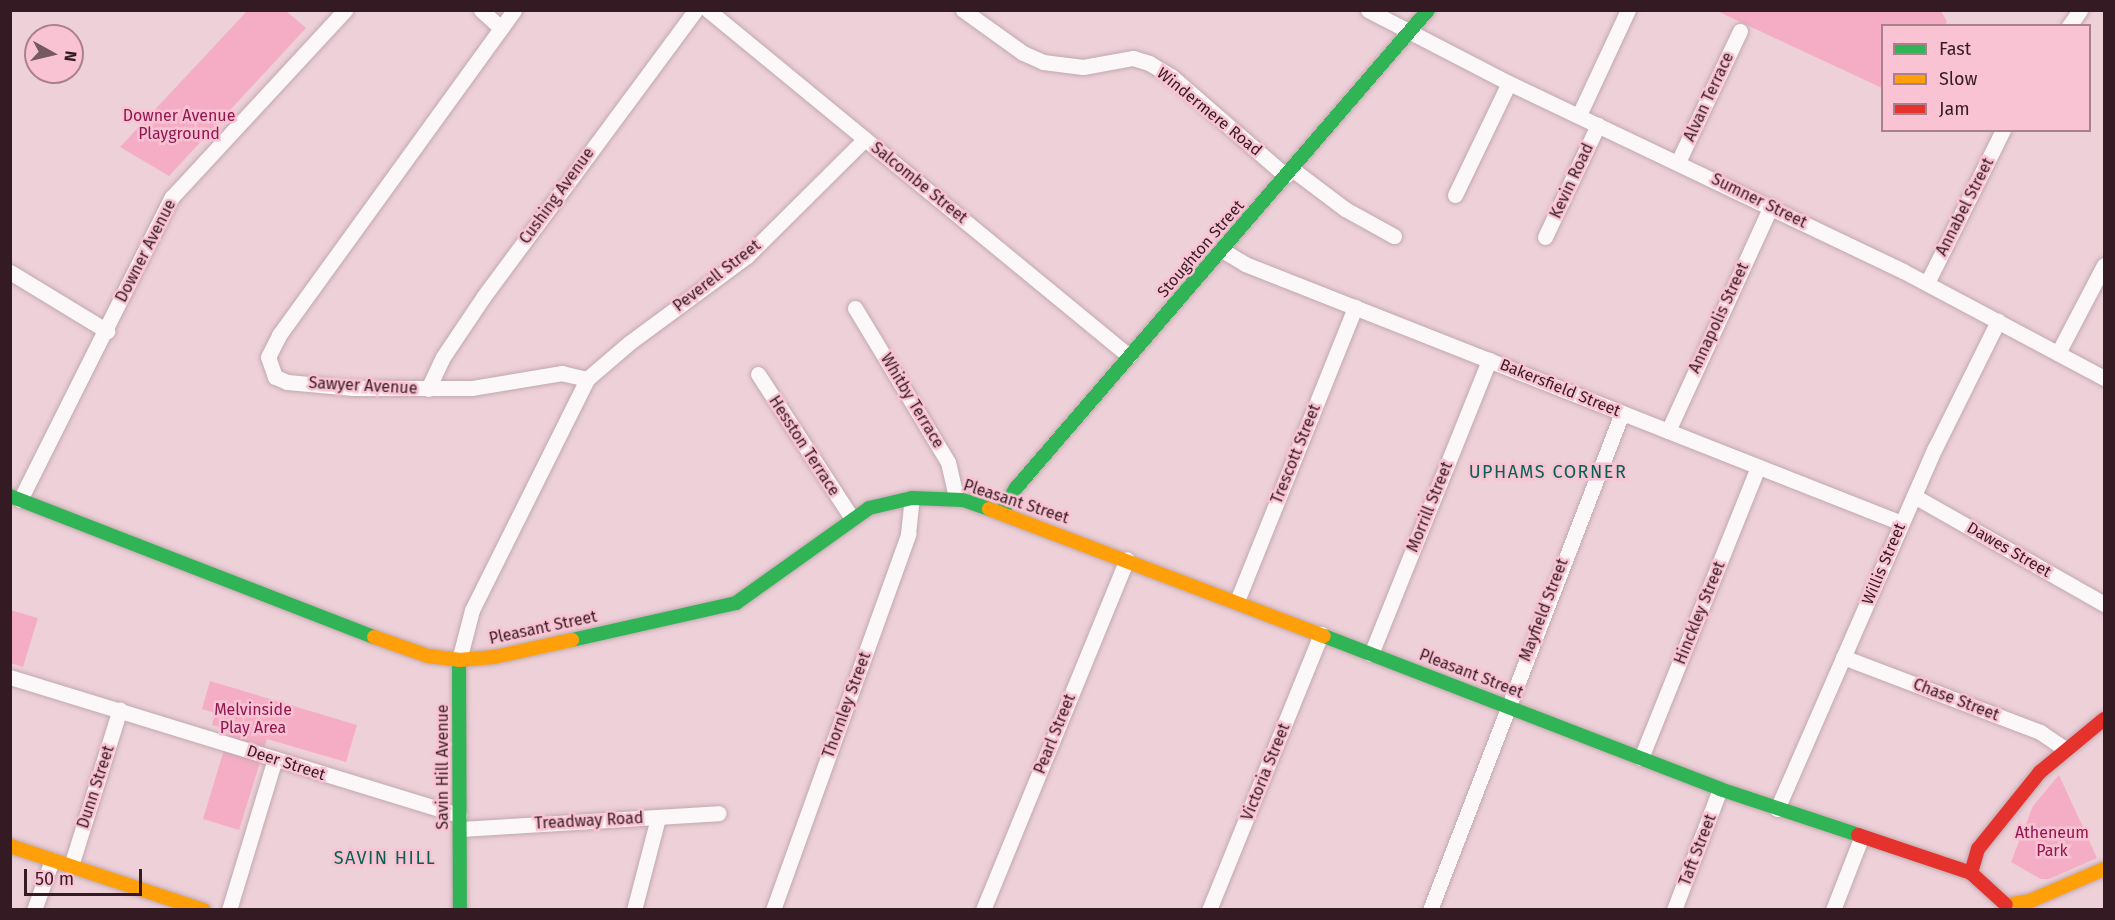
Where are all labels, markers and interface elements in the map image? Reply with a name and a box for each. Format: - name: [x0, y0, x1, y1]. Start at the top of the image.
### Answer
- north arrow: [24, 24, 84, 84]
- legend: [1881, 24, 2091, 132]
- text: Fast: [1939, 38, 1971, 60]
- street label: Alvan Terrace: [1680, 49, 1738, 145]
- text: N: [60, 50, 80, 63]
- street label: Windermere Road: [1153, 64, 1265, 160]
- text: Slow: [1939, 68, 1977, 90]
- text: Jam: [1939, 98, 1970, 120]
- park label: Downer Avenue Playground: [123, 106, 235, 144]
- street label: Salcombe Street: [867, 138, 971, 228]
- street label: Kevin Road: [1546, 140, 1598, 222]
- street label: Cushing Avenue: [516, 144, 598, 248]
- street label: Annabel Street: [1932, 155, 1998, 259]
- street label: Sumner Street: [1708, 170, 1810, 232]
- street label: Downer Avenue: [112, 196, 180, 306]
- street label: Stoughton Street: [1154, 196, 1248, 302]
- street label: Peverell Street: [670, 236, 764, 316]
- street label: Annapolis Street: [1685, 260, 1753, 376]
- street label: Whitby Terrace: [876, 350, 948, 452]
- street label: Bakersfield Street: [1497, 355, 1623, 421]
- street label: Sawyer Avenue: [308, 374, 418, 398]
- street label: Hesston Terrace: [764, 392, 844, 500]
- street label: Trescott Street: [1267, 401, 1325, 507]
- street label: Morrill Street: [1403, 459, 1457, 555]
- district label: UPHAMS CORNER: [1469, 461, 1627, 483]
- street label: Pleasant Street: [961, 476, 1071, 528]
- street label: Dawes Street: [1963, 518, 2055, 582]
- street label: Willis Street: [1858, 520, 1910, 608]
- street label: Mayfield Street: [1516, 556, 1572, 664]
- street label: Hinckley Street: [1671, 559, 1729, 667]
- street label: Pleasant Street: [487, 607, 599, 649]
- street label: Pleasant Street: [1416, 645, 1526, 703]
- street label: Thornley Street: [819, 649, 875, 761]
- street label: Chase Street: [1910, 675, 2002, 725]
- street label: Pearl Street: [1030, 691, 1080, 777]
- park label: Melvinside Play Area: [214, 700, 292, 738]
- street label: Savin Hill Avenue: [433, 704, 453, 830]
- street label: Victoria Street: [1238, 721, 1294, 823]
- street label: Deer Street: [244, 741, 328, 785]
- street label: Dunn Street: [74, 743, 118, 831]
- street label: Treadway Road: [534, 809, 644, 833]
- street label: Taft Street: [1676, 812, 1720, 888]
- park label: Atheneum Park: [2015, 823, 2089, 861]
- district label: SAVIN HILL: [334, 847, 436, 869]
- scale bar: [27, 857, 146, 895]
- text: 50 m: [35, 868, 74, 890]

